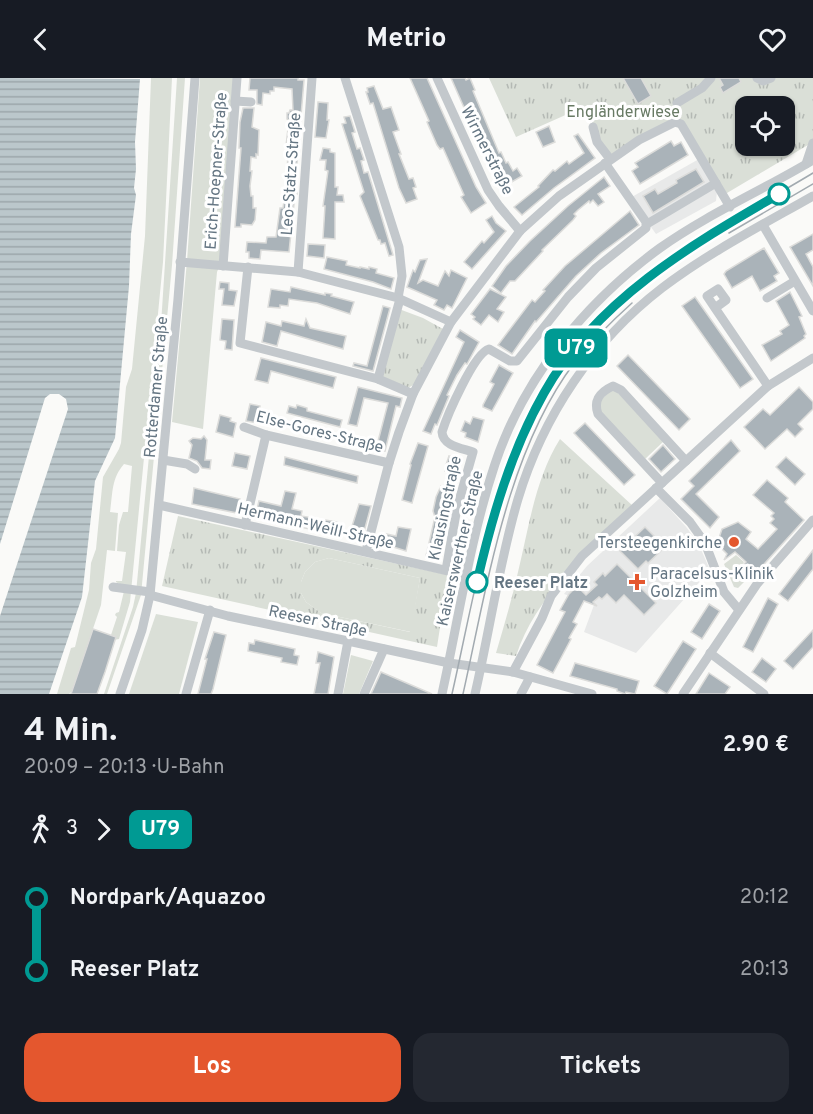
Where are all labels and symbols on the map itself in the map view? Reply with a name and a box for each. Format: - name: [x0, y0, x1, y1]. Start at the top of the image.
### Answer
- street label: Erich-Hoepner-Straße: [202, 92, 232, 251]
- street label: Wirmerstraße: [455, 103, 517, 199]
- park label: Engländerwiese: [566, 103, 680, 123]
- street label: Leo-Statz-Straße: [278, 112, 306, 236]
- unlabelled marker: [768, 183, 790, 205]
- street label: Rotterdamer Straße: [141, 316, 173, 459]
- line badge: U79: [542, 328, 610, 368]
- street label: Else-Gores-Straße: [254, 407, 385, 458]
- street label: Klausingstraße: [425, 454, 467, 563]
- street label: Kaiserswerther Straße: [433, 469, 489, 628]
- street label: Hermann-Weill-Straße: [235, 499, 396, 555]
- place label: Tersteegenkirche: [597, 534, 722, 554]
- marker: Tersteegenkirche: [727, 535, 741, 549]
- place label: Paracelsus-Klinik Golzheim: [650, 565, 774, 603]
- marker: Reeser Platz: [466, 571, 488, 593]
- marker: Paracelsus-Klinik Golzheim: [628, 573, 646, 591]
- place label: Reeser Platz: [494, 574, 588, 594]
- street label: Reeser Straße: [266, 602, 369, 642]

